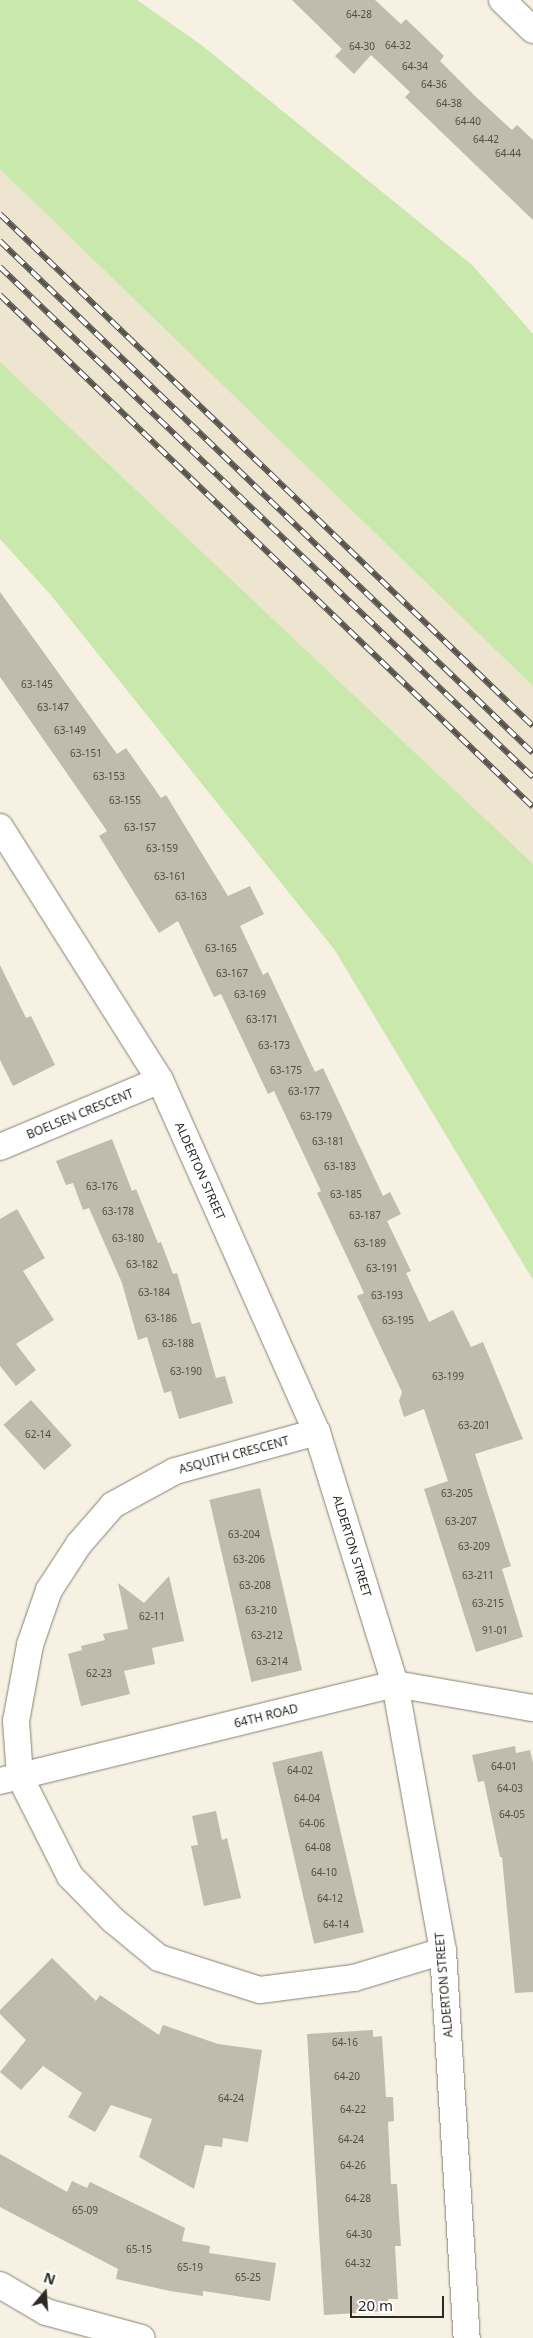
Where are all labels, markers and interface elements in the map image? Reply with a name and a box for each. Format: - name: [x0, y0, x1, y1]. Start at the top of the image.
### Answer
- house number: 64-28: [346, 9, 372, 21]
- house number: 64-32: [385, 40, 411, 52]
- house number: 64-30: [349, 41, 375, 53]
- house number: 64-34: [402, 61, 428, 73]
- house number: 64-36: [421, 79, 447, 91]
- house number: 64-38: [436, 98, 462, 110]
- house number: 64-40: [455, 116, 481, 128]
- house number: 64-42: [473, 134, 499, 146]
- house number: 64-44: [495, 148, 521, 160]
- house number: 63-145: [21, 679, 53, 691]
- house number: 63-147: [37, 702, 69, 714]
- house number: 63-149: [54, 725, 86, 737]
- house number: 63-151: [70, 748, 102, 760]
- house number: 63-153: [93, 771, 125, 783]
- house number: 63-155: [109, 795, 141, 807]
- house number: 63-157: [124, 822, 156, 834]
- house number: 63-159: [146, 843, 178, 855]
- house number: 63-161: [154, 871, 186, 883]
- house number: 63-163: [175, 891, 207, 903]
- house number: 63-165: [205, 943, 237, 955]
- house number: 63-167: [216, 968, 248, 980]
- house number: 63-169: [234, 989, 266, 1001]
- house number: 63-171: [246, 1014, 278, 1026]
- house number: 63-173: [258, 1040, 290, 1052]
- house number: 63-175: [270, 1065, 302, 1077]
- street label: BOELSEN CRESCENT: [24, 1086, 136, 1142]
- house number: 63-177: [288, 1086, 320, 1098]
- house number: 63-179: [300, 1111, 332, 1123]
- street label: ALDERTON STREET: [172, 1120, 228, 1222]
- house number: 63-181: [312, 1136, 344, 1148]
- house number: 63-183: [324, 1161, 356, 1173]
- house number: 63-176: [86, 1181, 118, 1193]
- house number: 63-185: [330, 1189, 362, 1201]
- house number: 63-178: [102, 1206, 134, 1218]
- house number: 63-187: [349, 1210, 381, 1222]
- house number: 63-180: [112, 1233, 144, 1245]
- house number: 63-189: [354, 1238, 386, 1250]
- house number: 63-182: [126, 1259, 158, 1271]
- house number: 63-191: [366, 1263, 398, 1275]
- house number: 63-184: [138, 1287, 170, 1299]
- house number: 63-193: [371, 1290, 403, 1302]
- house number: 63-186: [145, 1313, 177, 1325]
- house number: 63-195: [382, 1315, 414, 1327]
- house number: 63-188: [162, 1338, 194, 1350]
- house number: 63-190: [170, 1366, 202, 1378]
- house number: 63-199: [432, 1371, 464, 1383]
- house number: 63-201: [458, 1420, 490, 1432]
- house number: 62-14: [25, 1429, 51, 1441]
- street label: ASQUITH CRESCENT: [177, 1433, 291, 1477]
- house number: 63-205: [441, 1488, 473, 1500]
- street label: ALDERTON STREET: [330, 1493, 374, 1599]
- house number: 63-207: [445, 1516, 477, 1528]
- house number: 63-204: [228, 1529, 260, 1541]
- house number: 63-209: [458, 1541, 490, 1553]
- house number: 63-206: [233, 1554, 265, 1566]
- house number: 63-211: [462, 1570, 494, 1582]
- house number: 63-208: [239, 1580, 271, 1592]
- house number: 63-215: [472, 1598, 504, 1610]
- house number: 63-210: [245, 1605, 277, 1617]
- house number: 62-11: [139, 1611, 165, 1623]
- house number: 91-01: [482, 1625, 508, 1637]
- house number: 63-212: [251, 1630, 283, 1642]
- house number: 63-214: [256, 1656, 288, 1668]
- house number: 62-23: [86, 1668, 112, 1680]
- street label: 64TH ROAD: [233, 1701, 299, 1731]
- house number: 64-01: [491, 1761, 517, 1773]
- house number: 64-02: [287, 1765, 313, 1777]
- house number: 64-03: [497, 1783, 523, 1795]
- house number: 64-04: [294, 1793, 320, 1805]
- house number: 64-05: [499, 1809, 525, 1821]
- house number: 64-06: [299, 1818, 325, 1830]
- house number: 64-08: [305, 1842, 331, 1854]
- house number: 64-10: [311, 1867, 337, 1879]
- house number: 64-12: [317, 1893, 343, 1905]
- house number: 64-14: [323, 1919, 349, 1931]
- street label: ALDERTON STREET: [432, 1932, 456, 2038]
- house number: 64-16: [332, 2037, 358, 2049]
- house number: 64-20: [334, 2071, 360, 2083]
- house number: 64-24: [218, 2093, 244, 2105]
- house number: 64-22: [340, 2104, 366, 2116]
- house number: 64-24: [338, 2134, 364, 2146]
- house number: 64-26: [340, 2160, 366, 2172]
- house number: 64-28: [345, 2193, 371, 2205]
- house number: 65-09: [72, 2205, 98, 2217]
- house number: 64-30: [346, 2229, 372, 2241]
- house number: 65-15: [126, 2244, 152, 2256]
- house number: 64-32: [345, 2258, 371, 2270]
- house number: 65-19: [177, 2262, 203, 2274]
- text: N: [41, 2267, 58, 2289]
- north arrow: [20, 2268, 70, 2318]
- house number: 65-25: [235, 2272, 261, 2284]
- scale bar: [353, 2286, 447, 2318]
- text: 20 m: [358, 2295, 393, 2315]

